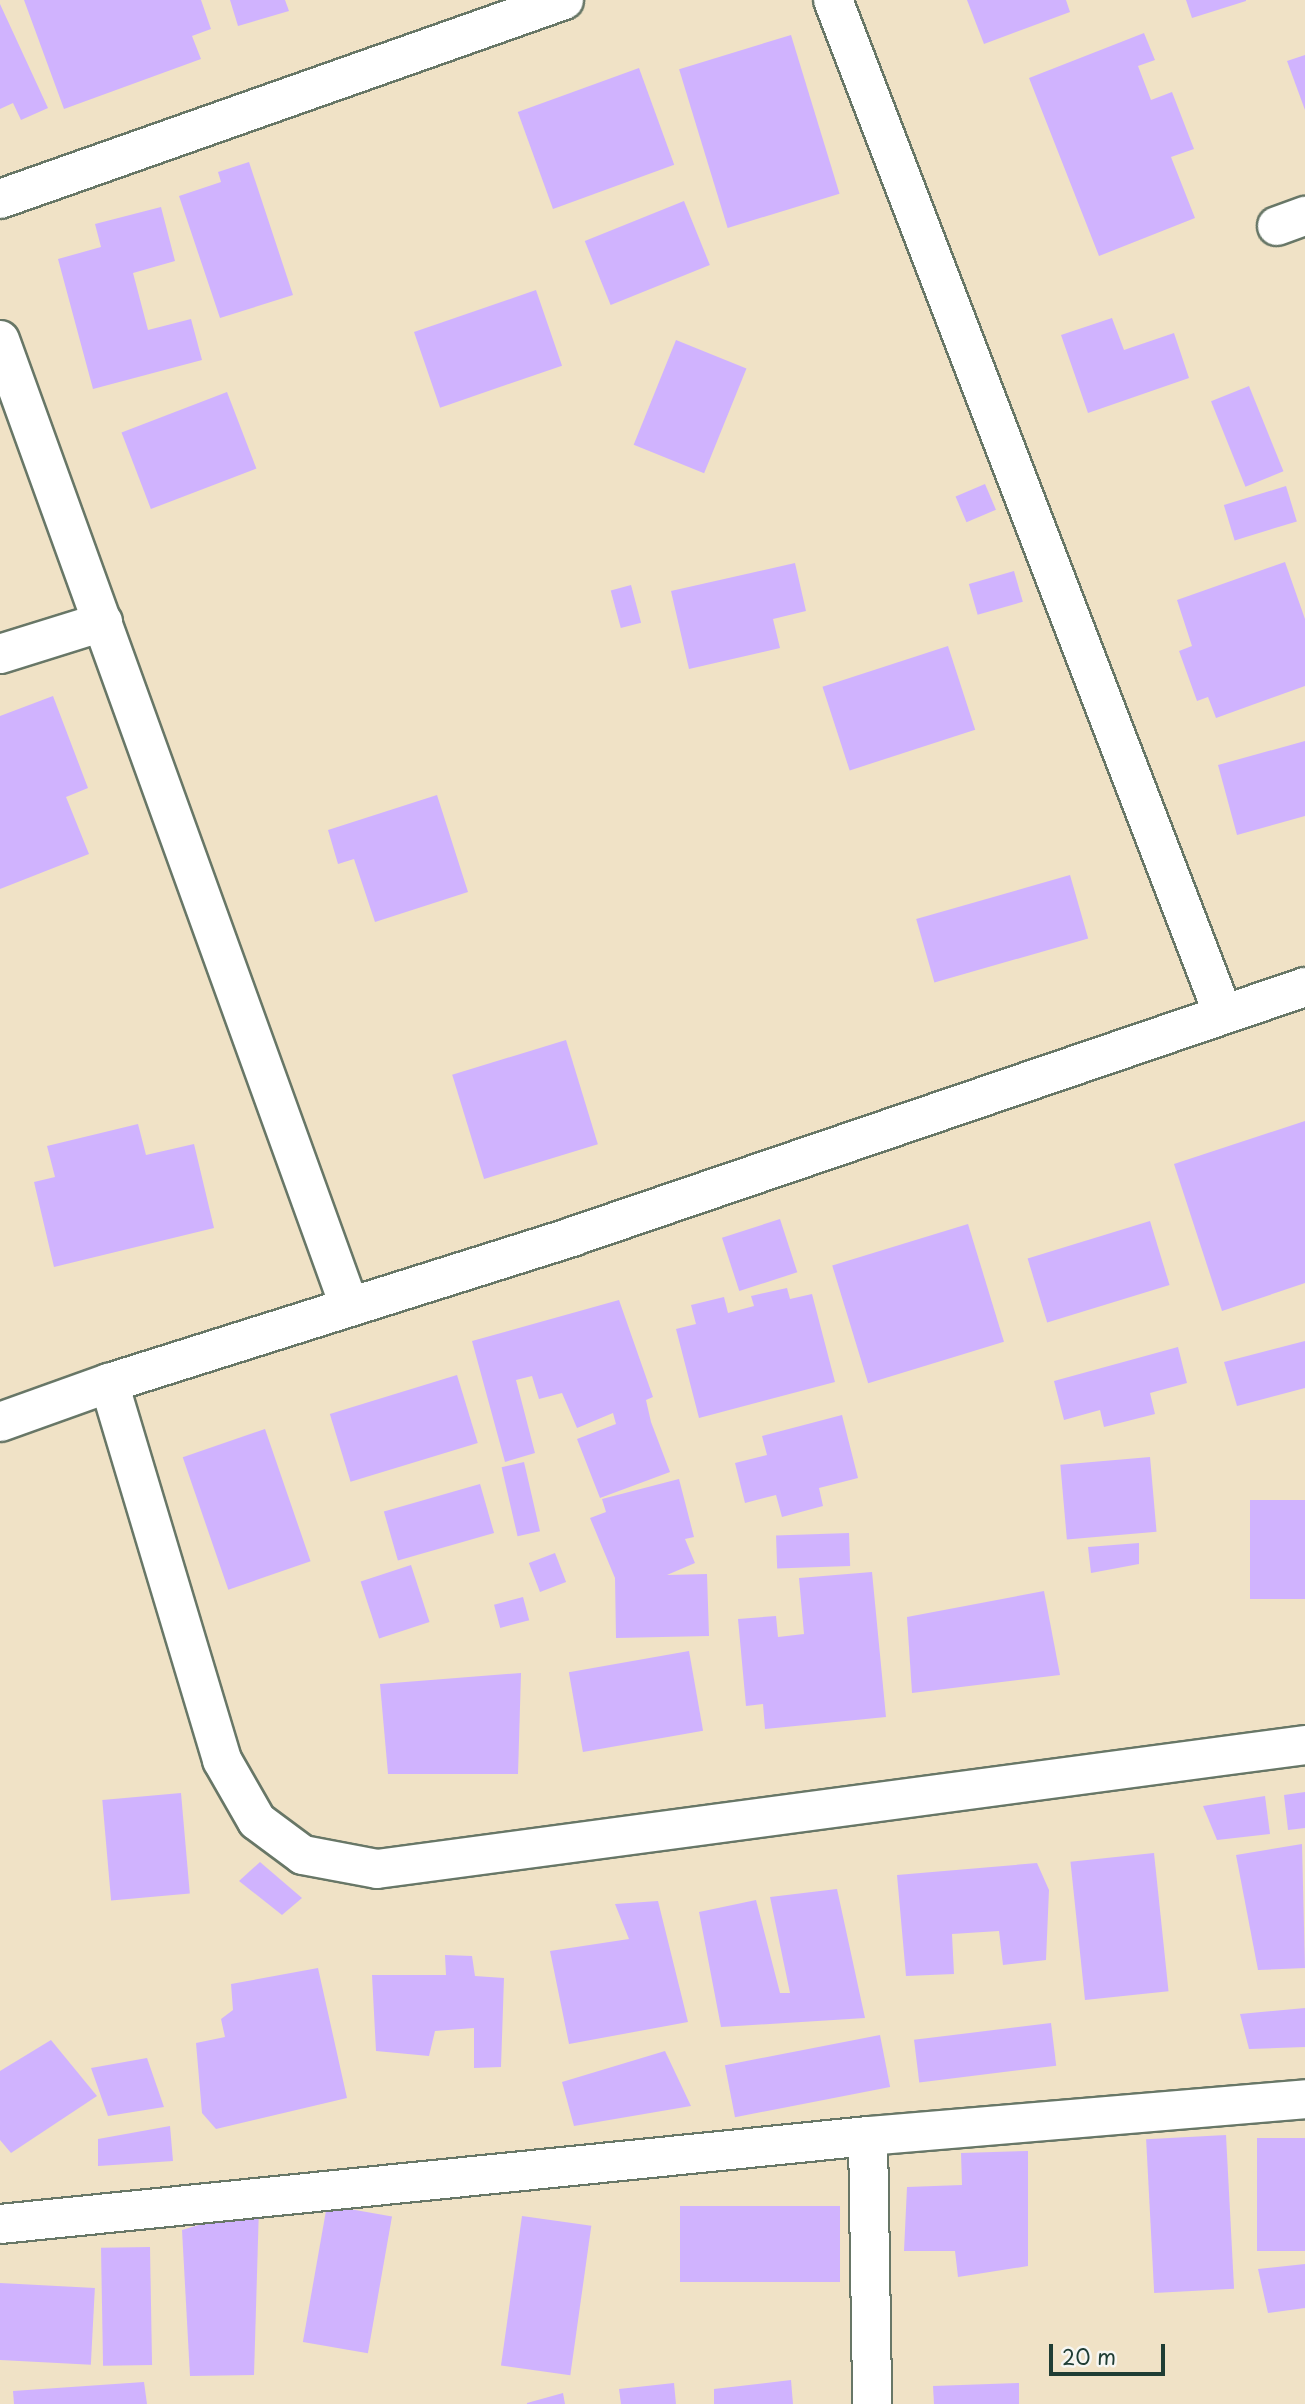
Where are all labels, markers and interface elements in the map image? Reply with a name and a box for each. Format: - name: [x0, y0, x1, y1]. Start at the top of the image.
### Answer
- scale bar: [1053, 2330, 1168, 2374]
- text: 20 m: [1062, 2340, 1116, 2372]

